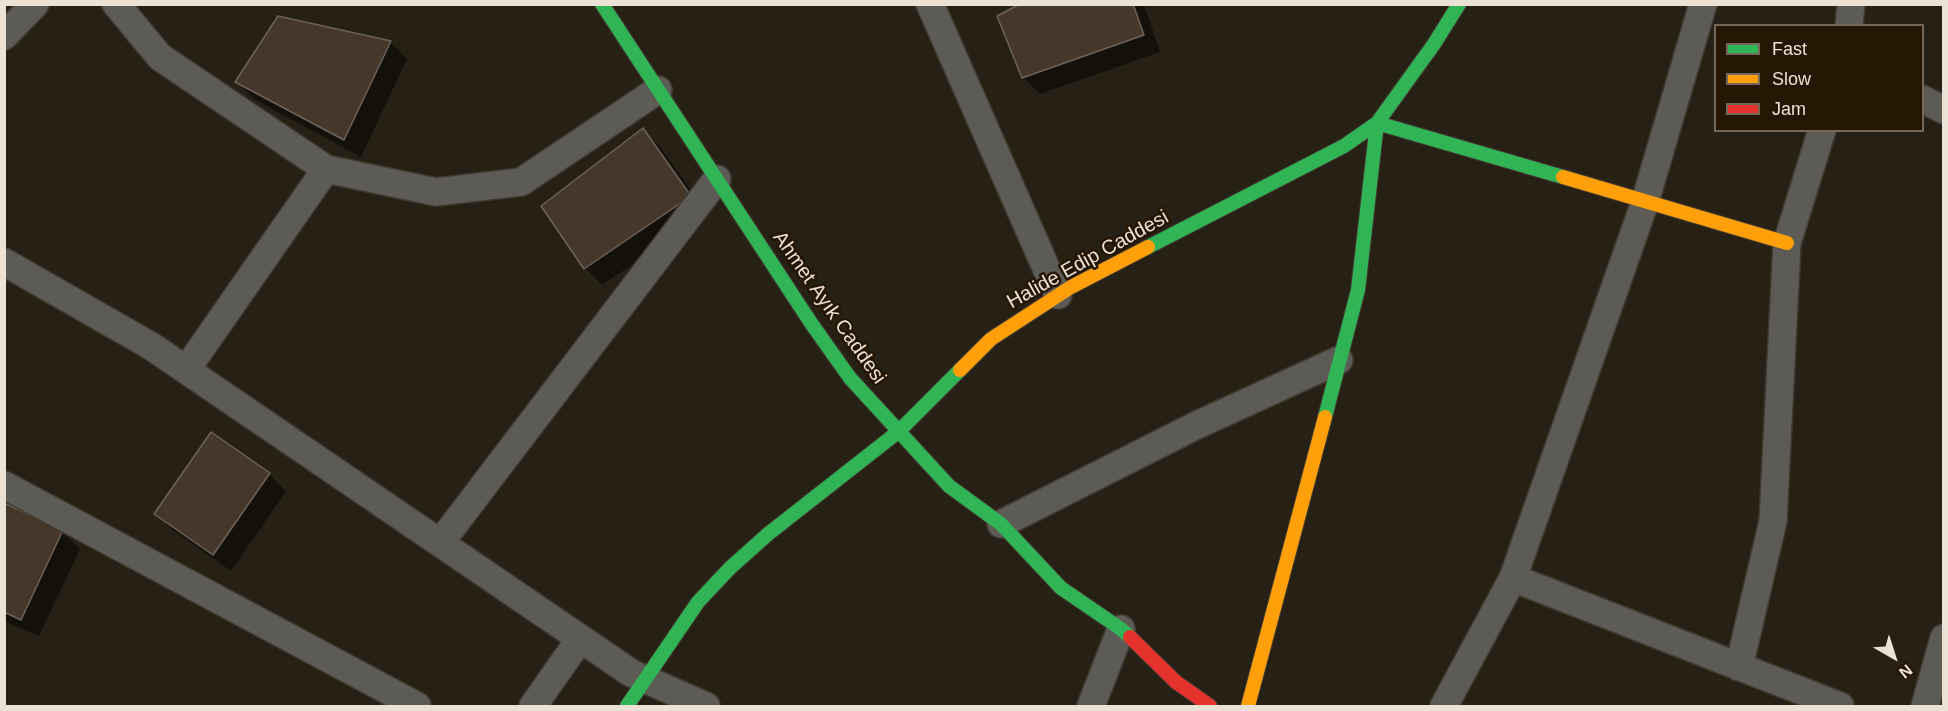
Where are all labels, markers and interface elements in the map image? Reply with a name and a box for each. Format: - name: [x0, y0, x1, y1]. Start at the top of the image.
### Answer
- legend: [1714, 24, 1924, 132]
- text: Fast: [1772, 39, 1807, 59]
- text: Slow: [1772, 69, 1811, 89]
- text: Jam: [1772, 99, 1806, 119]
- street label: Halide Edip Caddesi: [1003, 206, 1173, 314]
- street label: Ahmet Ayık Caddesi: [767, 227, 891, 389]
- north arrow: [1864, 627, 1924, 687]
- text: N: [1896, 661, 1915, 682]

